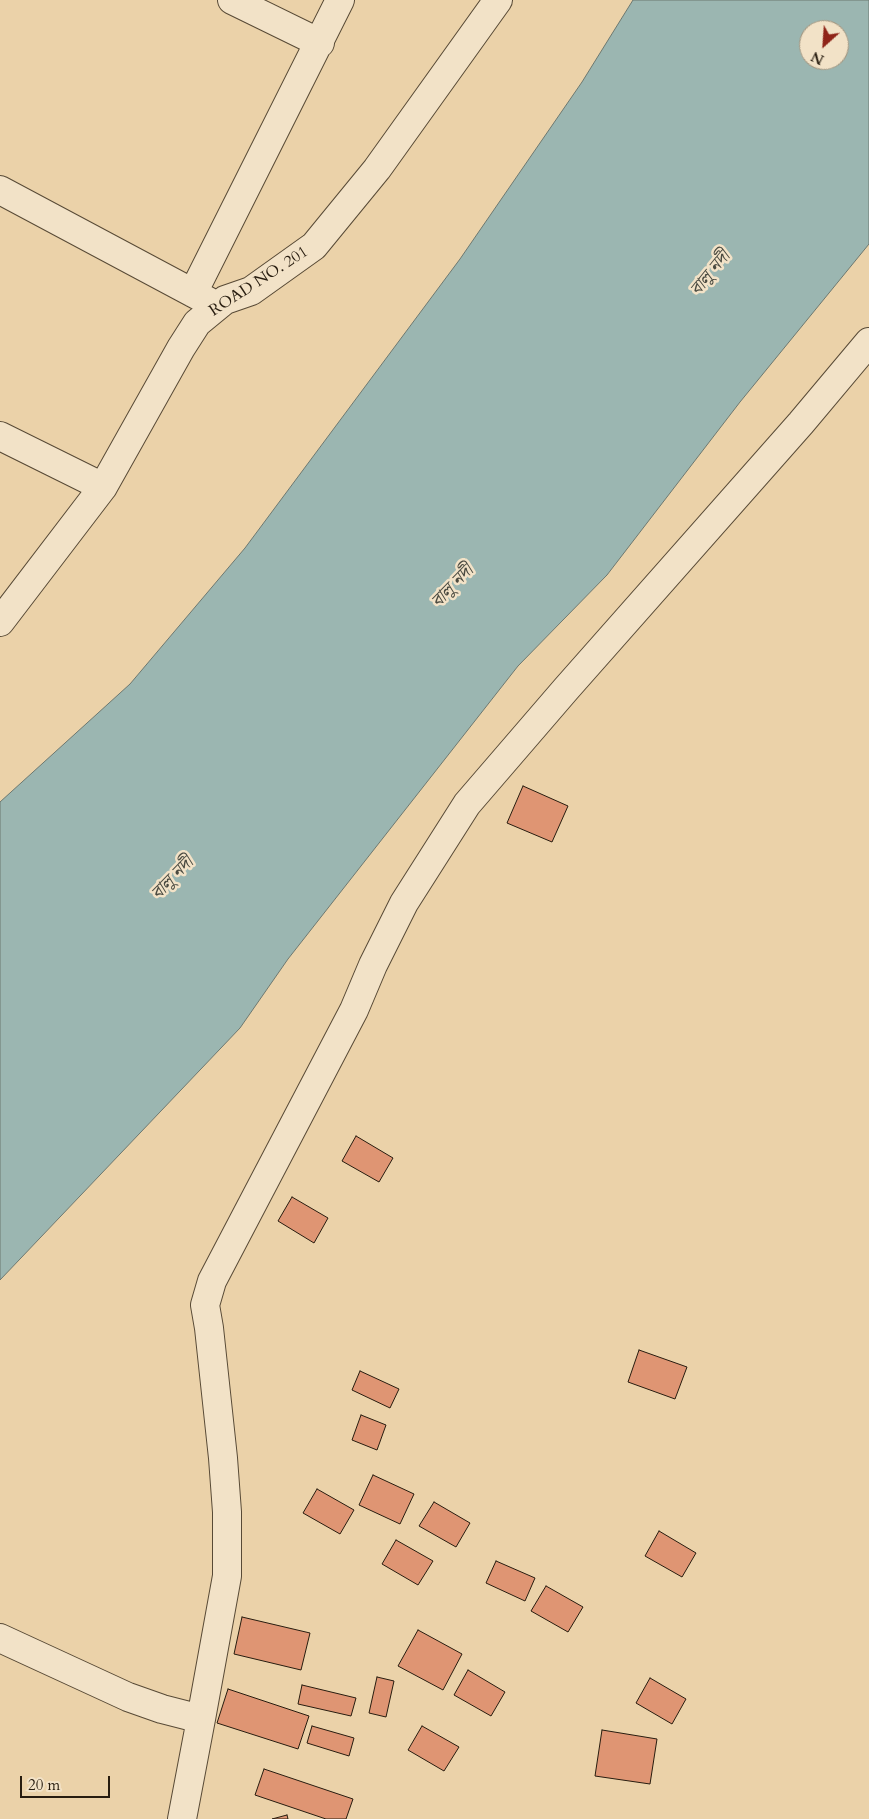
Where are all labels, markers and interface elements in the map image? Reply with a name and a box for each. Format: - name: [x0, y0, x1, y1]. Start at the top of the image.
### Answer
- north arrow: [799, 20, 849, 70]
- text: N: [808, 47, 827, 69]
- street label: ROAD NO. 201: [206, 243, 312, 321]
- water label: বালু নদী: [686, 247, 736, 301]
- water label: বালু নদী: [427, 561, 479, 613]
- water label: বালু নদী: [147, 853, 199, 905]
- scale bar: [22, 1766, 112, 1798]
- text: 20 m: [28, 1775, 60, 1795]

